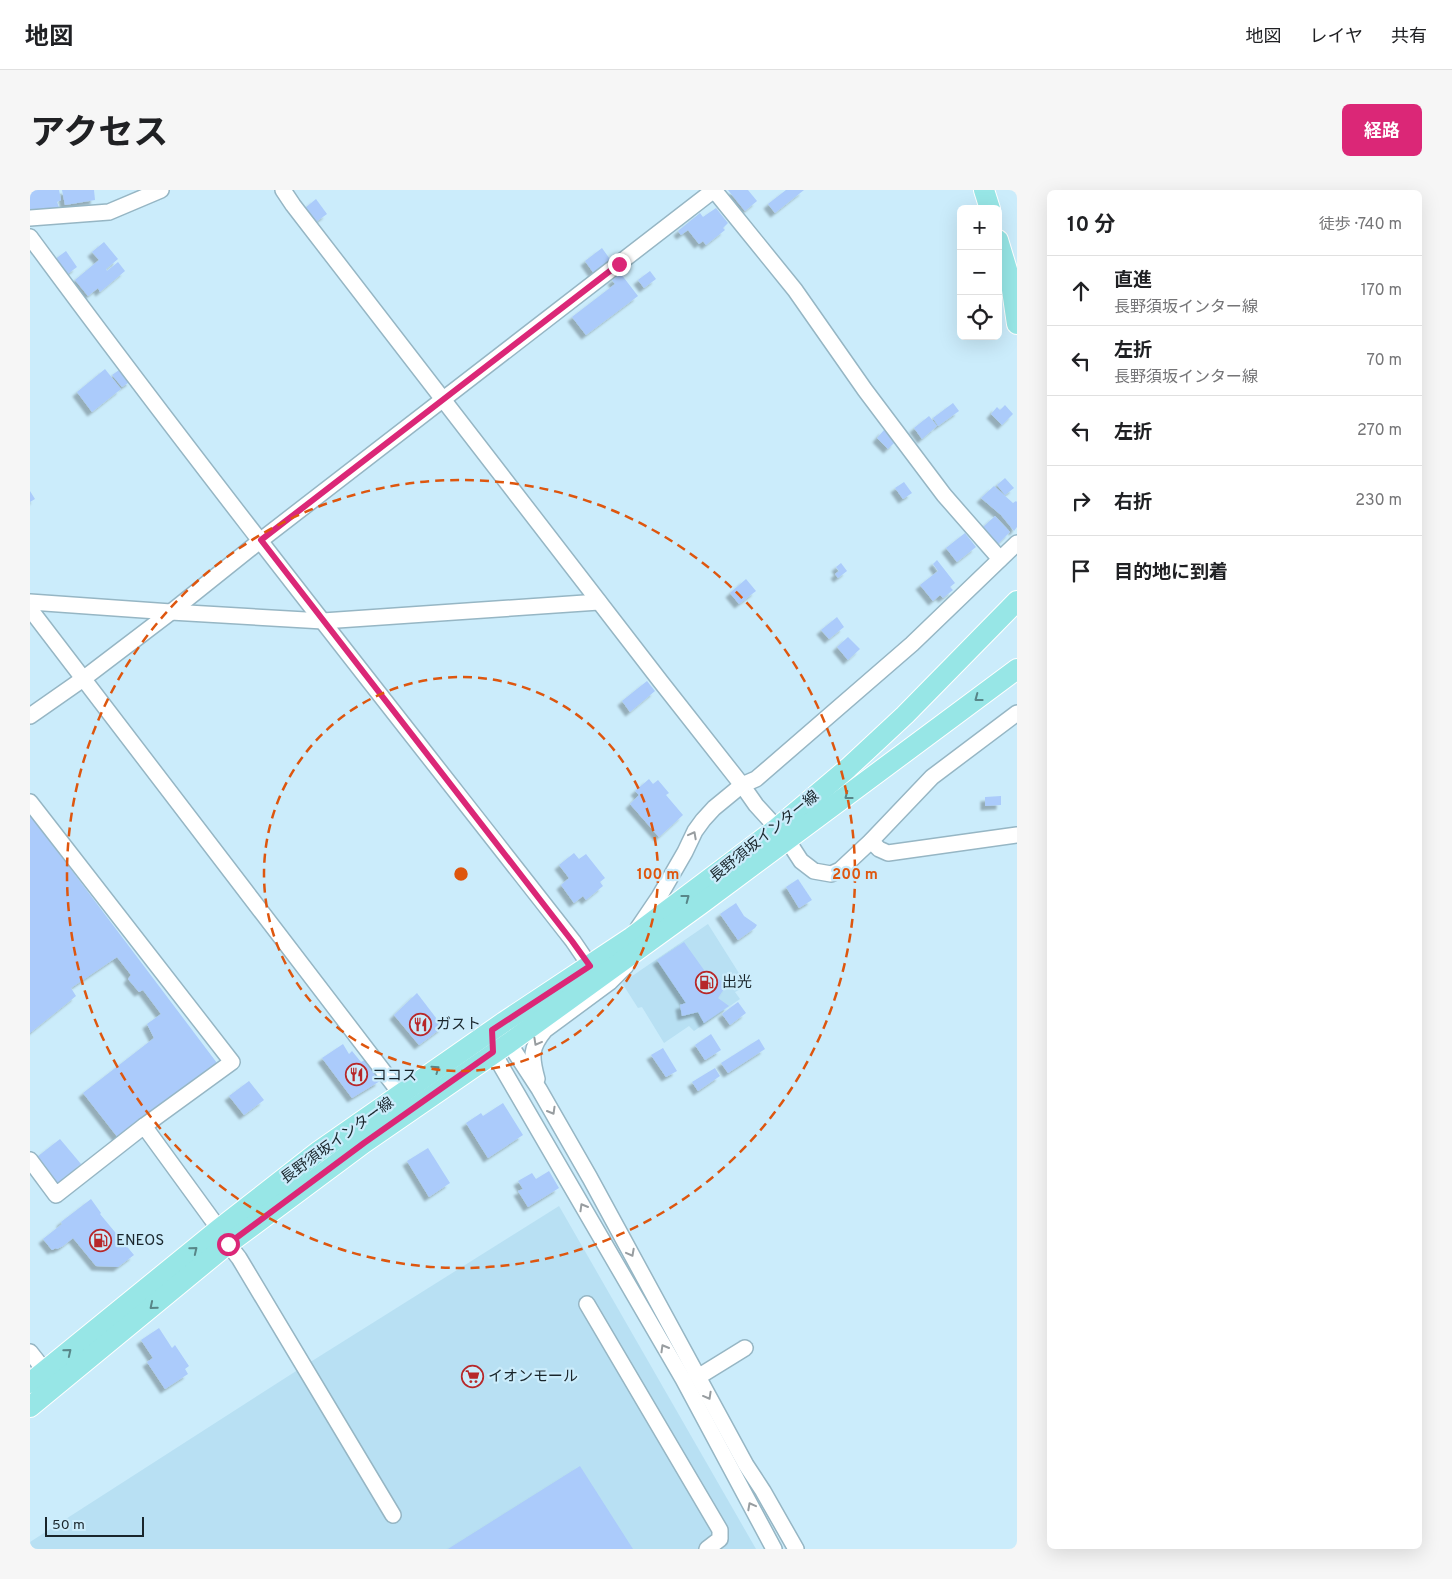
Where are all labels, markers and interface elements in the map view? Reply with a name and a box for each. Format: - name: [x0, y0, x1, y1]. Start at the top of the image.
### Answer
- text: 地図: [25, 23, 73, 53]
- text: 地図: [1246, 26, 1282, 49]
- text: レイヤ: [1310, 26, 1363, 49]
- text: 共有: [1391, 26, 1427, 49]
- button: 経路: [1342, 104, 1422, 156]
- text: アクセス: [30, 113, 168, 157]
- map controls: [957, 205, 1002, 340]
- button: +: [957, 205, 1002, 250]
- text: 10 分: [1067, 212, 1115, 239]
- text: 徒歩 · 740 m: [1319, 215, 1402, 235]
- button: −: [957, 250, 1002, 295]
- route end: [608, 253, 631, 276]
- text: 直進: [1114, 269, 1152, 293]
- icon: ahead: [1067, 277, 1095, 305]
- text: 170 m: [1361, 281, 1402, 301]
- button: locate: [957, 295, 1002, 340]
- text: 長野須坂インター線: [1114, 298, 1258, 318]
- text: 左折: [1114, 339, 1152, 363]
- icon: left: [1067, 347, 1095, 375]
- text: 70 m: [1367, 351, 1402, 371]
- text: 長野須坂インター線: [1114, 368, 1258, 388]
- icon: left: [1067, 417, 1095, 445]
- text: 左折: [1114, 421, 1152, 445]
- text: 270 m: [1357, 421, 1402, 441]
- icon: right: [1067, 487, 1095, 515]
- text: 右折: [1114, 491, 1152, 515]
- text: 230 m: [1355, 491, 1402, 511]
- icon: arrive: [1067, 557, 1095, 585]
- text: 目的地に到着: [1114, 561, 1228, 585]
- one-way arrow: [975, 693, 984, 701]
- street label: 長野須坂インター線: [707, 787, 823, 887]
- one-way arrow: [844, 790, 854, 799]
- one-way arrow: [687, 832, 697, 841]
- centre of rings: [452, 865, 470, 883]
- text: 100 m: [637, 866, 679, 885]
- text: 200 m: [832, 866, 878, 885]
- one-way arrow: [680, 895, 690, 904]
- fuel station icon: 出光: [694, 970, 718, 994]
- place label: 出光: [722, 974, 752, 993]
- restaurant icon: ガスト: [408, 1012, 432, 1036]
- place label: ガスト: [436, 1016, 481, 1035]
- one-way arrow: [534, 1036, 544, 1045]
- restaurant icon: ココス: [344, 1063, 368, 1087]
- one-way arrow: [431, 1066, 440, 1075]
- place label: ココス: [372, 1067, 417, 1086]
- street label: 長野須坂インター線: [278, 1094, 398, 1189]
- one-way arrow: [545, 1105, 555, 1114]
- one-way arrow: [579, 1204, 589, 1213]
- fuel station icon: ENEOS: [88, 1228, 112, 1252]
- place label: ENEOS: [116, 1232, 164, 1251]
- route start: [217, 1233, 240, 1256]
- one-way arrow: [188, 1247, 197, 1255]
- one-way arrow: [624, 1248, 634, 1257]
- one-way arrow: [150, 1300, 159, 1309]
- one-way arrow: [661, 1345, 671, 1354]
- one-way arrow: [62, 1350, 71, 1358]
- supermarket icon: イオンモール: [460, 1364, 484, 1388]
- place label: イオンモール: [488, 1368, 578, 1387]
- one-way arrow: [702, 1390, 712, 1399]
- one-way arrow: [747, 1502, 757, 1511]
- scale bar: [45, 1514, 144, 1537]
- text: 50 m: [52, 1517, 85, 1534]

